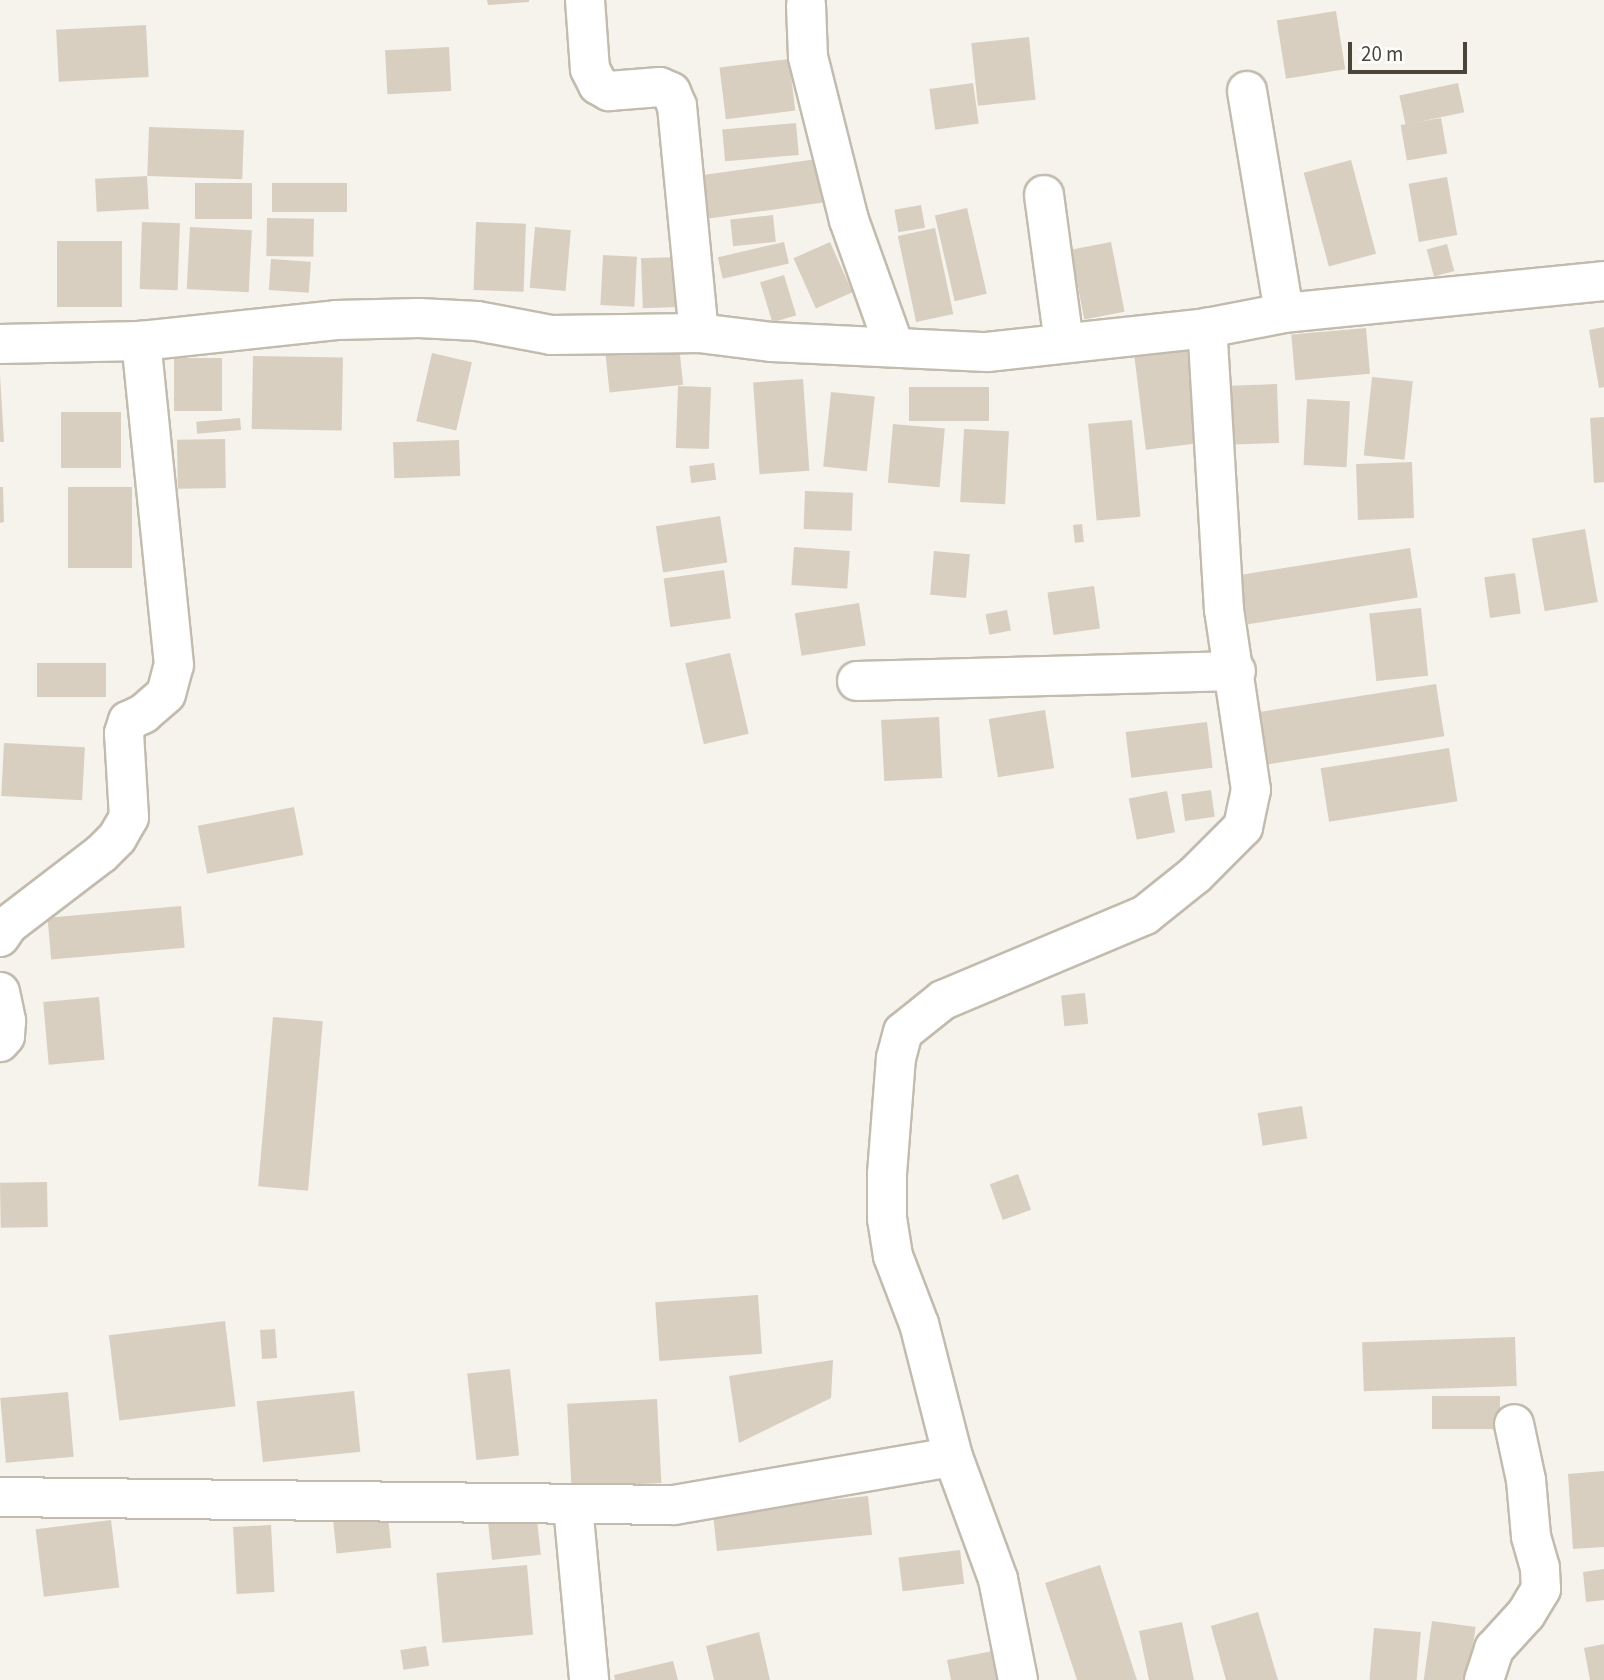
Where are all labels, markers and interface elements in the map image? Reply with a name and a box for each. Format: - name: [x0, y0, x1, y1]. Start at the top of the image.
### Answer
- scale bar: [1352, 28, 1471, 72]
- text: 20 m: [1361, 39, 1403, 69]

